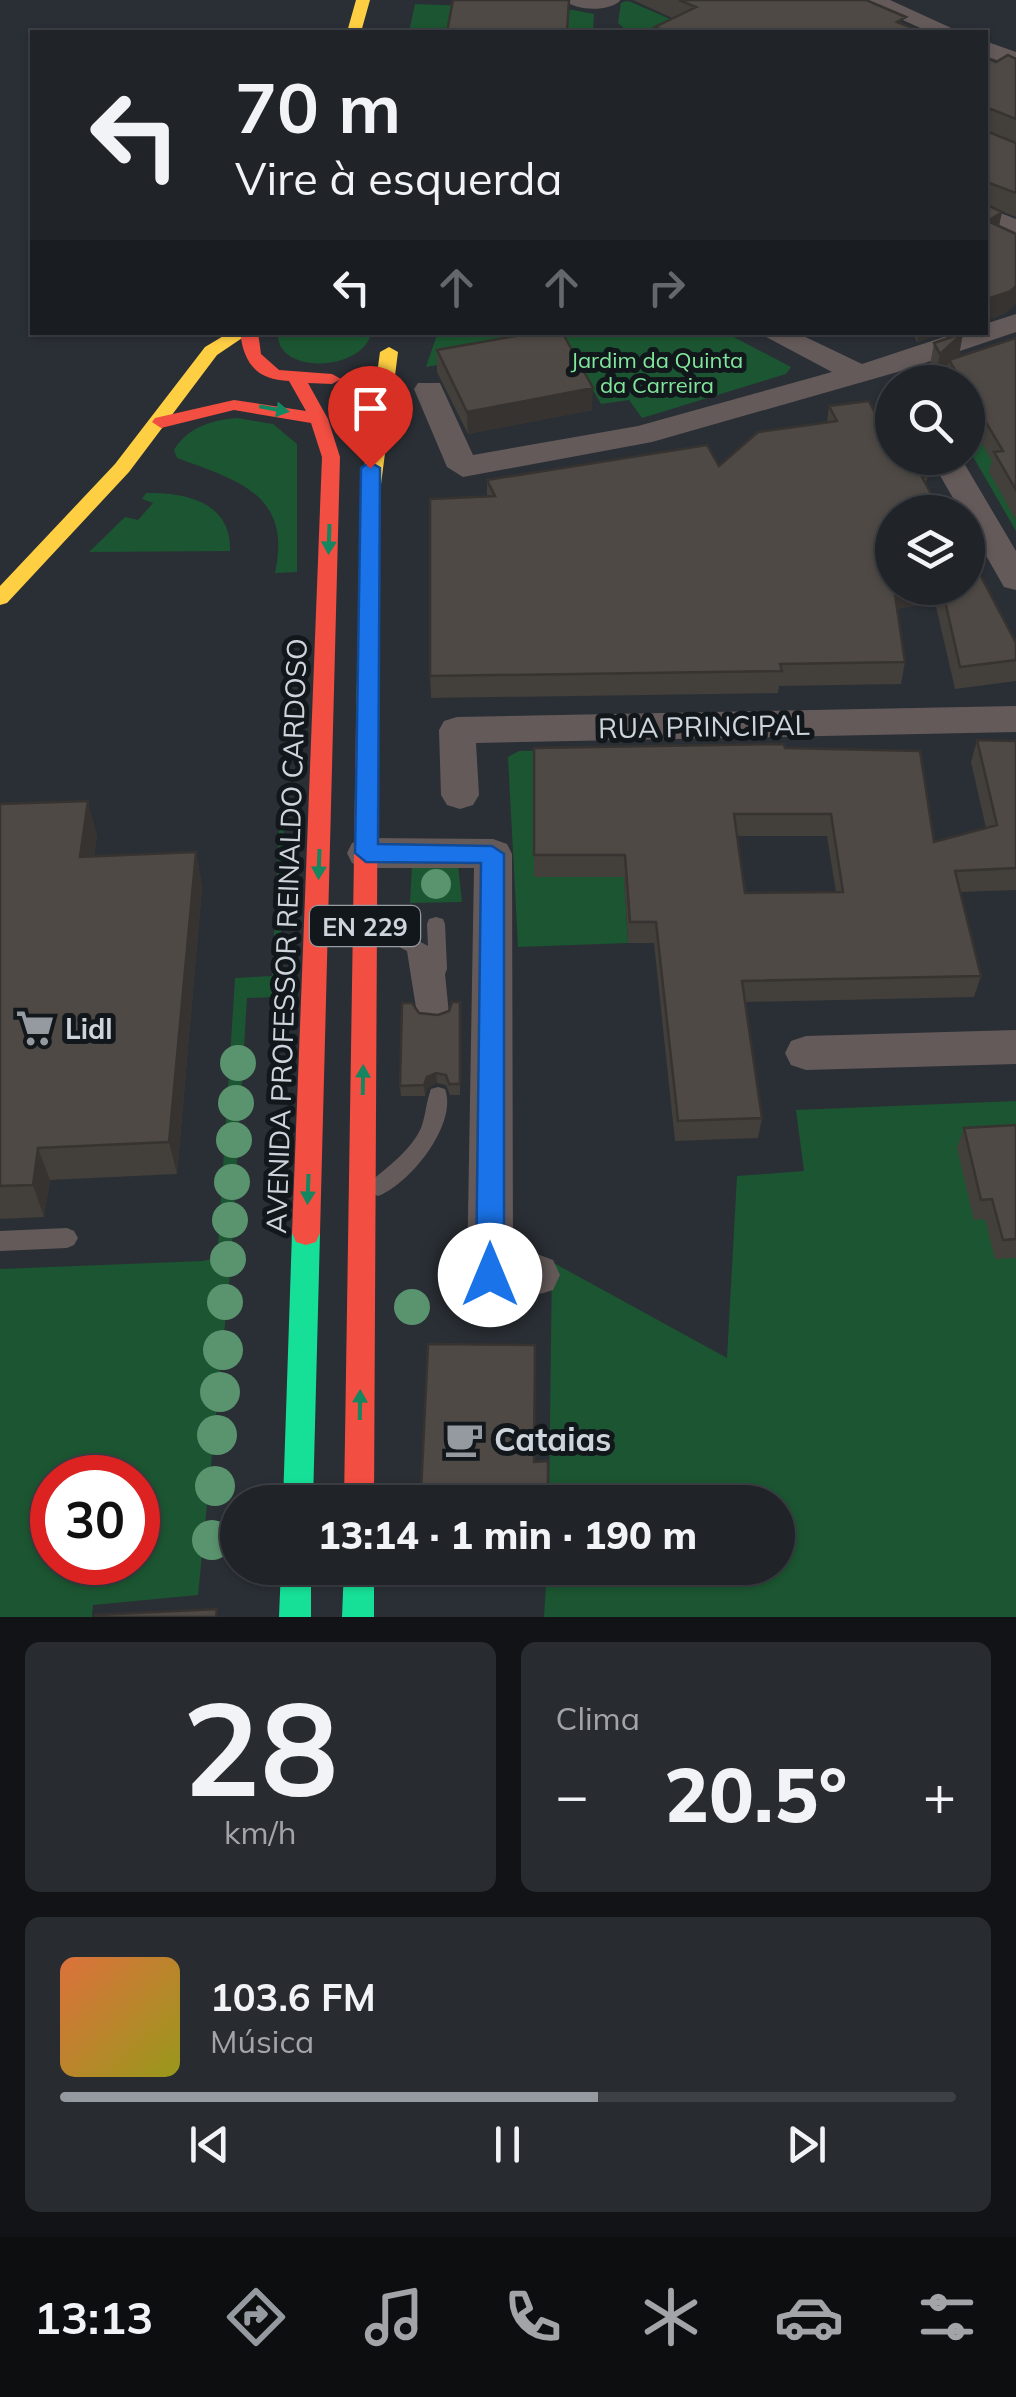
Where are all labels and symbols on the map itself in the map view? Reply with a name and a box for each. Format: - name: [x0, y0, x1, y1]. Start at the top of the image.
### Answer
- park label: Jardim da Quinta da Carreira: [571, 346, 743, 399]
- pin: [328, 366, 413, 469]
- one-way arrow: [259, 402, 290, 417]
- one-way arrow: [320, 524, 336, 556]
- street label: AVENIDA PROFESSOR REINALDO CARDOSO: [258, 638, 314, 1234]
- street label: RUA PRINCIPAL: [598, 707, 810, 745]
- one-way arrow: [310, 849, 326, 881]
- road number: EN 229: [310, 906, 420, 946]
- supermarket icon: Lidl: [14, 1007, 56, 1049]
- place label: Lidl: [65, 1011, 113, 1046]
- one-way arrow: [356, 1064, 372, 1096]
- one-way arrow: [300, 1174, 316, 1206]
- position arrow: [438, 1223, 542, 1327]
- one-way arrow: [352, 1389, 368, 1421]
- cafe icon: Cataias: [443, 1418, 485, 1460]
- place label: Cataias: [494, 1419, 611, 1459]
- speed limit sign: 30: [30, 1455, 160, 1585]

